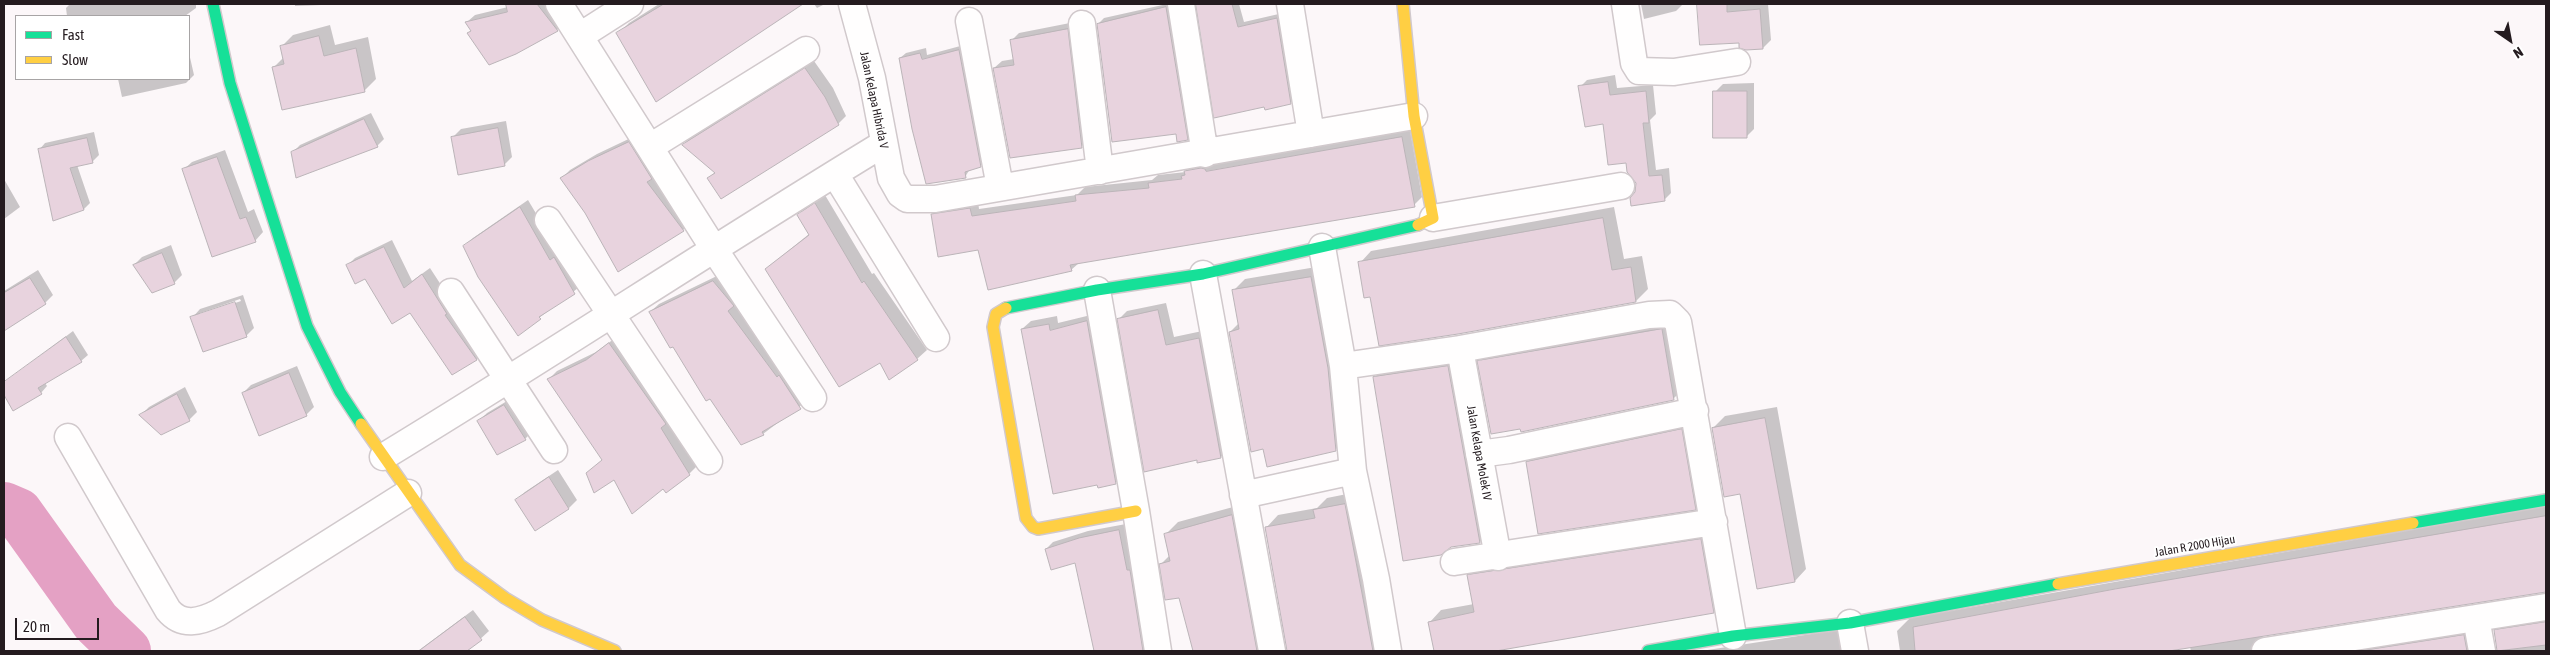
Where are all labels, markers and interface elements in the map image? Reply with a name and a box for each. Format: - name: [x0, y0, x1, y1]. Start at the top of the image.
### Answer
- legend: [15, 15, 190, 80]
- north arrow: [2485, 15, 2535, 65]
- text: Fast: [62, 26, 84, 43]
- text: N: [2510, 44, 2526, 62]
- street label: Jalan Kelapa Hibrida V: [857, 50, 891, 150]
- text: Slow: [62, 51, 88, 68]
- street label: Jalan Kelapa Molek IV: [1464, 404, 1494, 502]
- street label: Jalan R 2000 Hijau: [2154, 532, 2236, 560]
- scale bar: [18, 608, 101, 640]
- text: 20 m: [23, 618, 50, 635]

